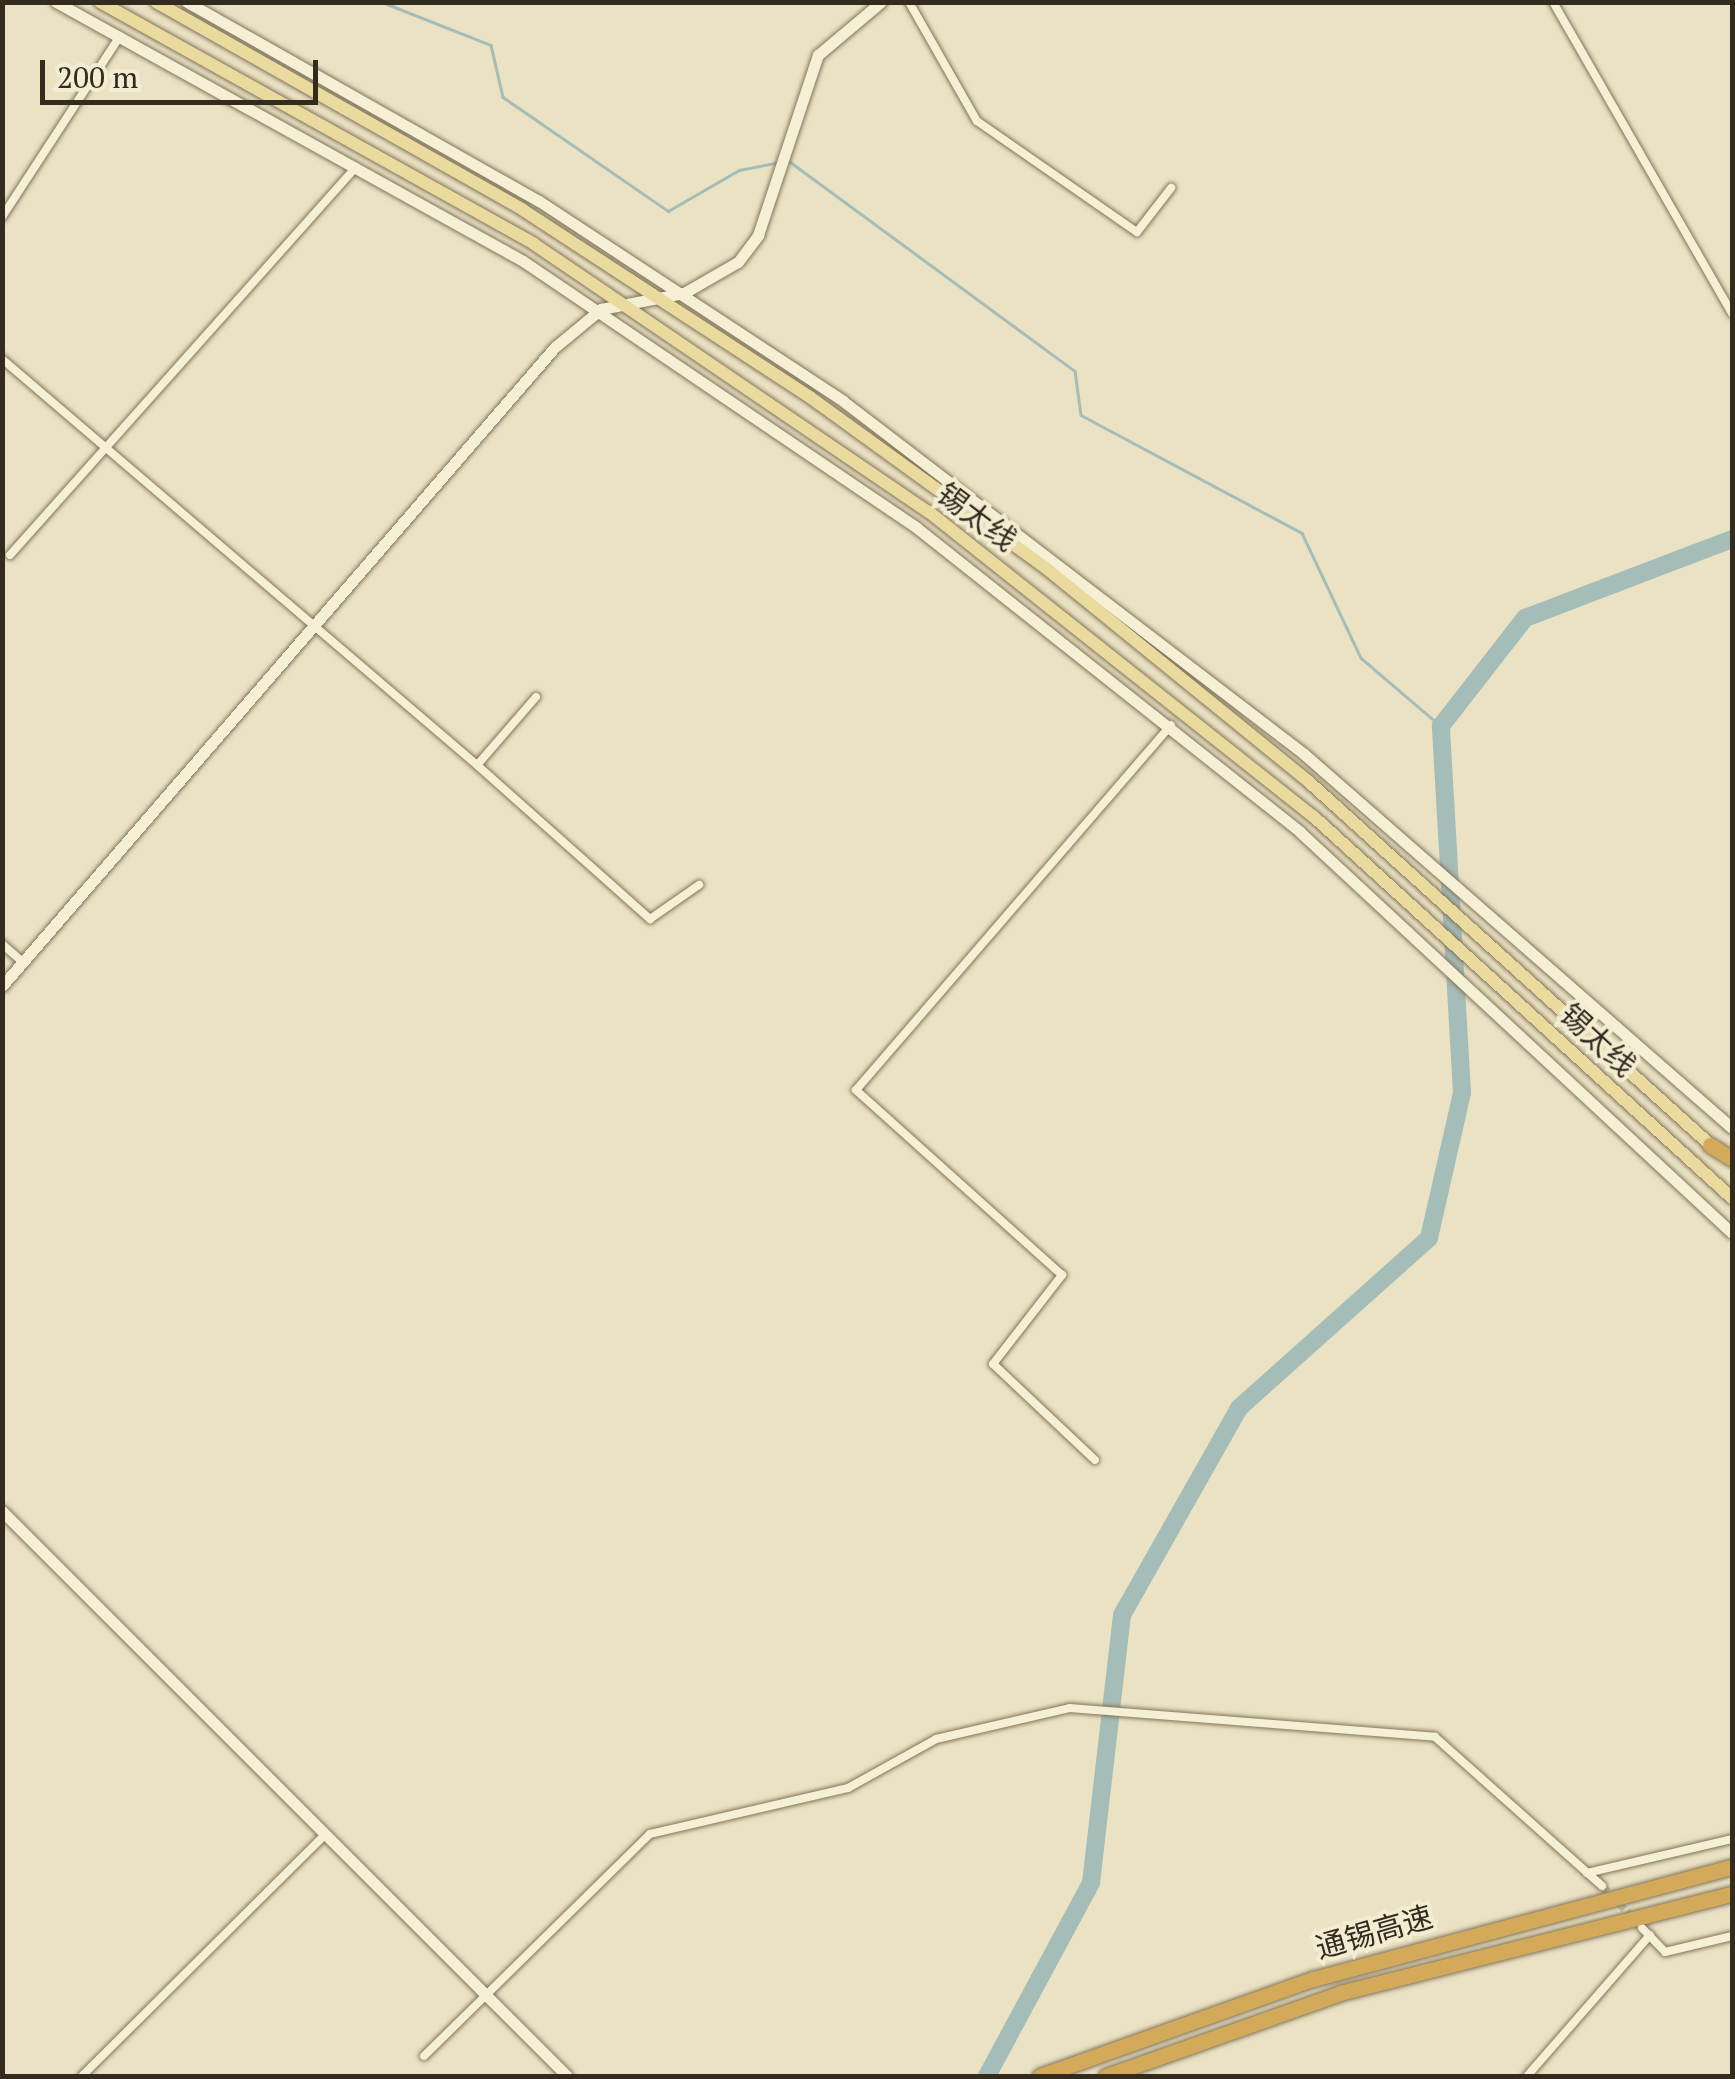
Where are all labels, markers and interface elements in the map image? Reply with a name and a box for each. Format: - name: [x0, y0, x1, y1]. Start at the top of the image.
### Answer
- scale bar: [45, 40, 322, 102]
- text: 200 m: [57, 57, 138, 97]
- street label: 锡太线: [930, 476, 1024, 558]
- street label: 锡太线: [1553, 996, 1643, 1084]
- street label: 通锡高速: [1311, 1898, 1437, 1966]

